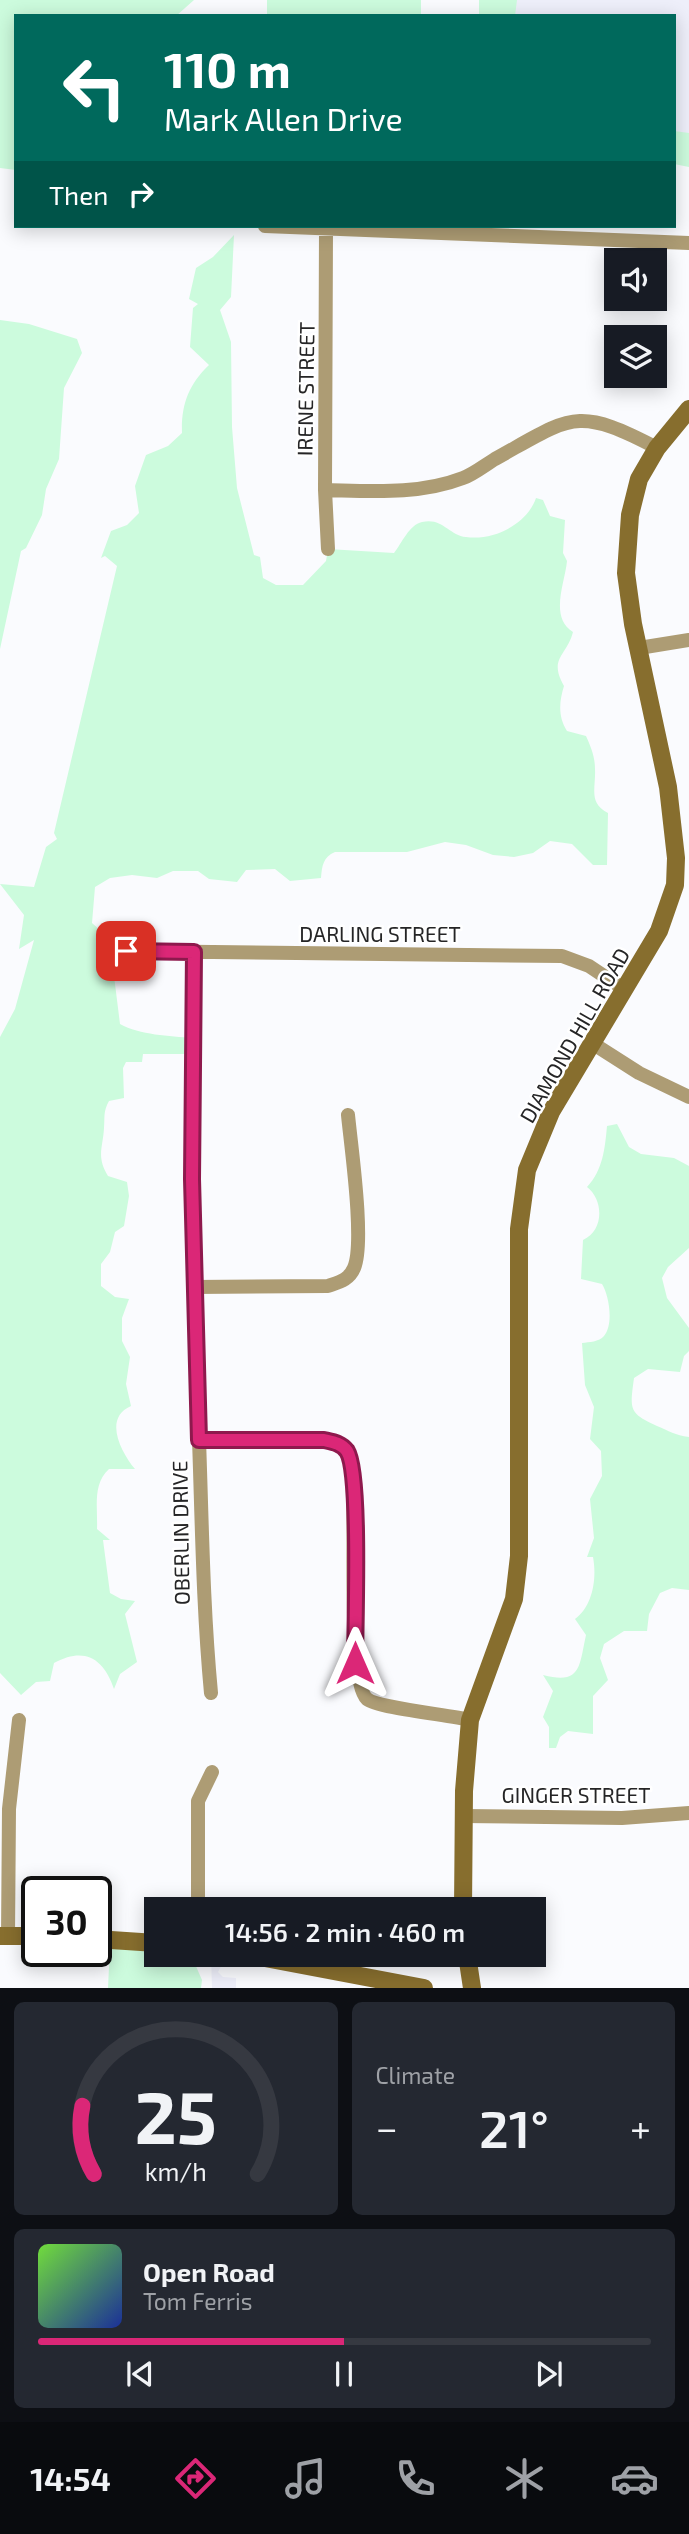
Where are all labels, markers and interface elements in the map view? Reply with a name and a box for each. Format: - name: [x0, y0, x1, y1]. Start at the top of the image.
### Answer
- text: 110 m: [164, 39, 291, 98]
- icon: left: [49, 42, 140, 133]
- text: Mark Allen Drive: [164, 99, 403, 137]
- icon: right: [122, 175, 160, 213]
- text: Then: [49, 179, 108, 210]
- map controls: [604, 248, 667, 388]
- button: sound: [604, 248, 667, 311]
- street label: IRENE STREET: [291, 322, 319, 456]
- button: layers: [604, 325, 667, 388]
- pin: [96, 921, 156, 981]
- street label: DARLING STREET: [299, 921, 461, 946]
- icon: arrive: [107, 932, 145, 970]
- street label: DIAMOND HILL ROAD: [514, 943, 634, 1127]
- street label: OBERLIN DRIVE: [166, 1461, 194, 1605]
- position arrow: [318, 1626, 392, 1700]
- street label: GINGER STREET: [502, 1782, 650, 1807]
- speed limit sign: 30: [21, 1876, 112, 1967]
- text: 14:56 · 2 min · 460 m: [225, 1916, 465, 1947]
- text: Climate: [376, 2061, 455, 2089]
- text: 25: [135, 2072, 217, 2160]
- text: 21°: [479, 2096, 549, 2158]
- text: −: [376, 2104, 398, 2150]
- text: +: [630, 2104, 651, 2150]
- text: km/h: [145, 2156, 207, 2186]
- text: Open Road: [143, 2256, 275, 2287]
- text: Tom Ferris: [143, 2287, 252, 2315]
- icon: previous: [121, 2355, 159, 2393]
- icon: pause: [325, 2355, 363, 2393]
- icon: next: [530, 2355, 568, 2393]
- icon: directions: [171, 2454, 220, 2503]
- icon: music: [281, 2454, 330, 2503]
- icon: phone: [391, 2454, 440, 2503]
- icon: climate: [500, 2454, 549, 2503]
- icon: car: [610, 2454, 659, 2503]
- text: 14:54: [30, 2459, 111, 2497]

